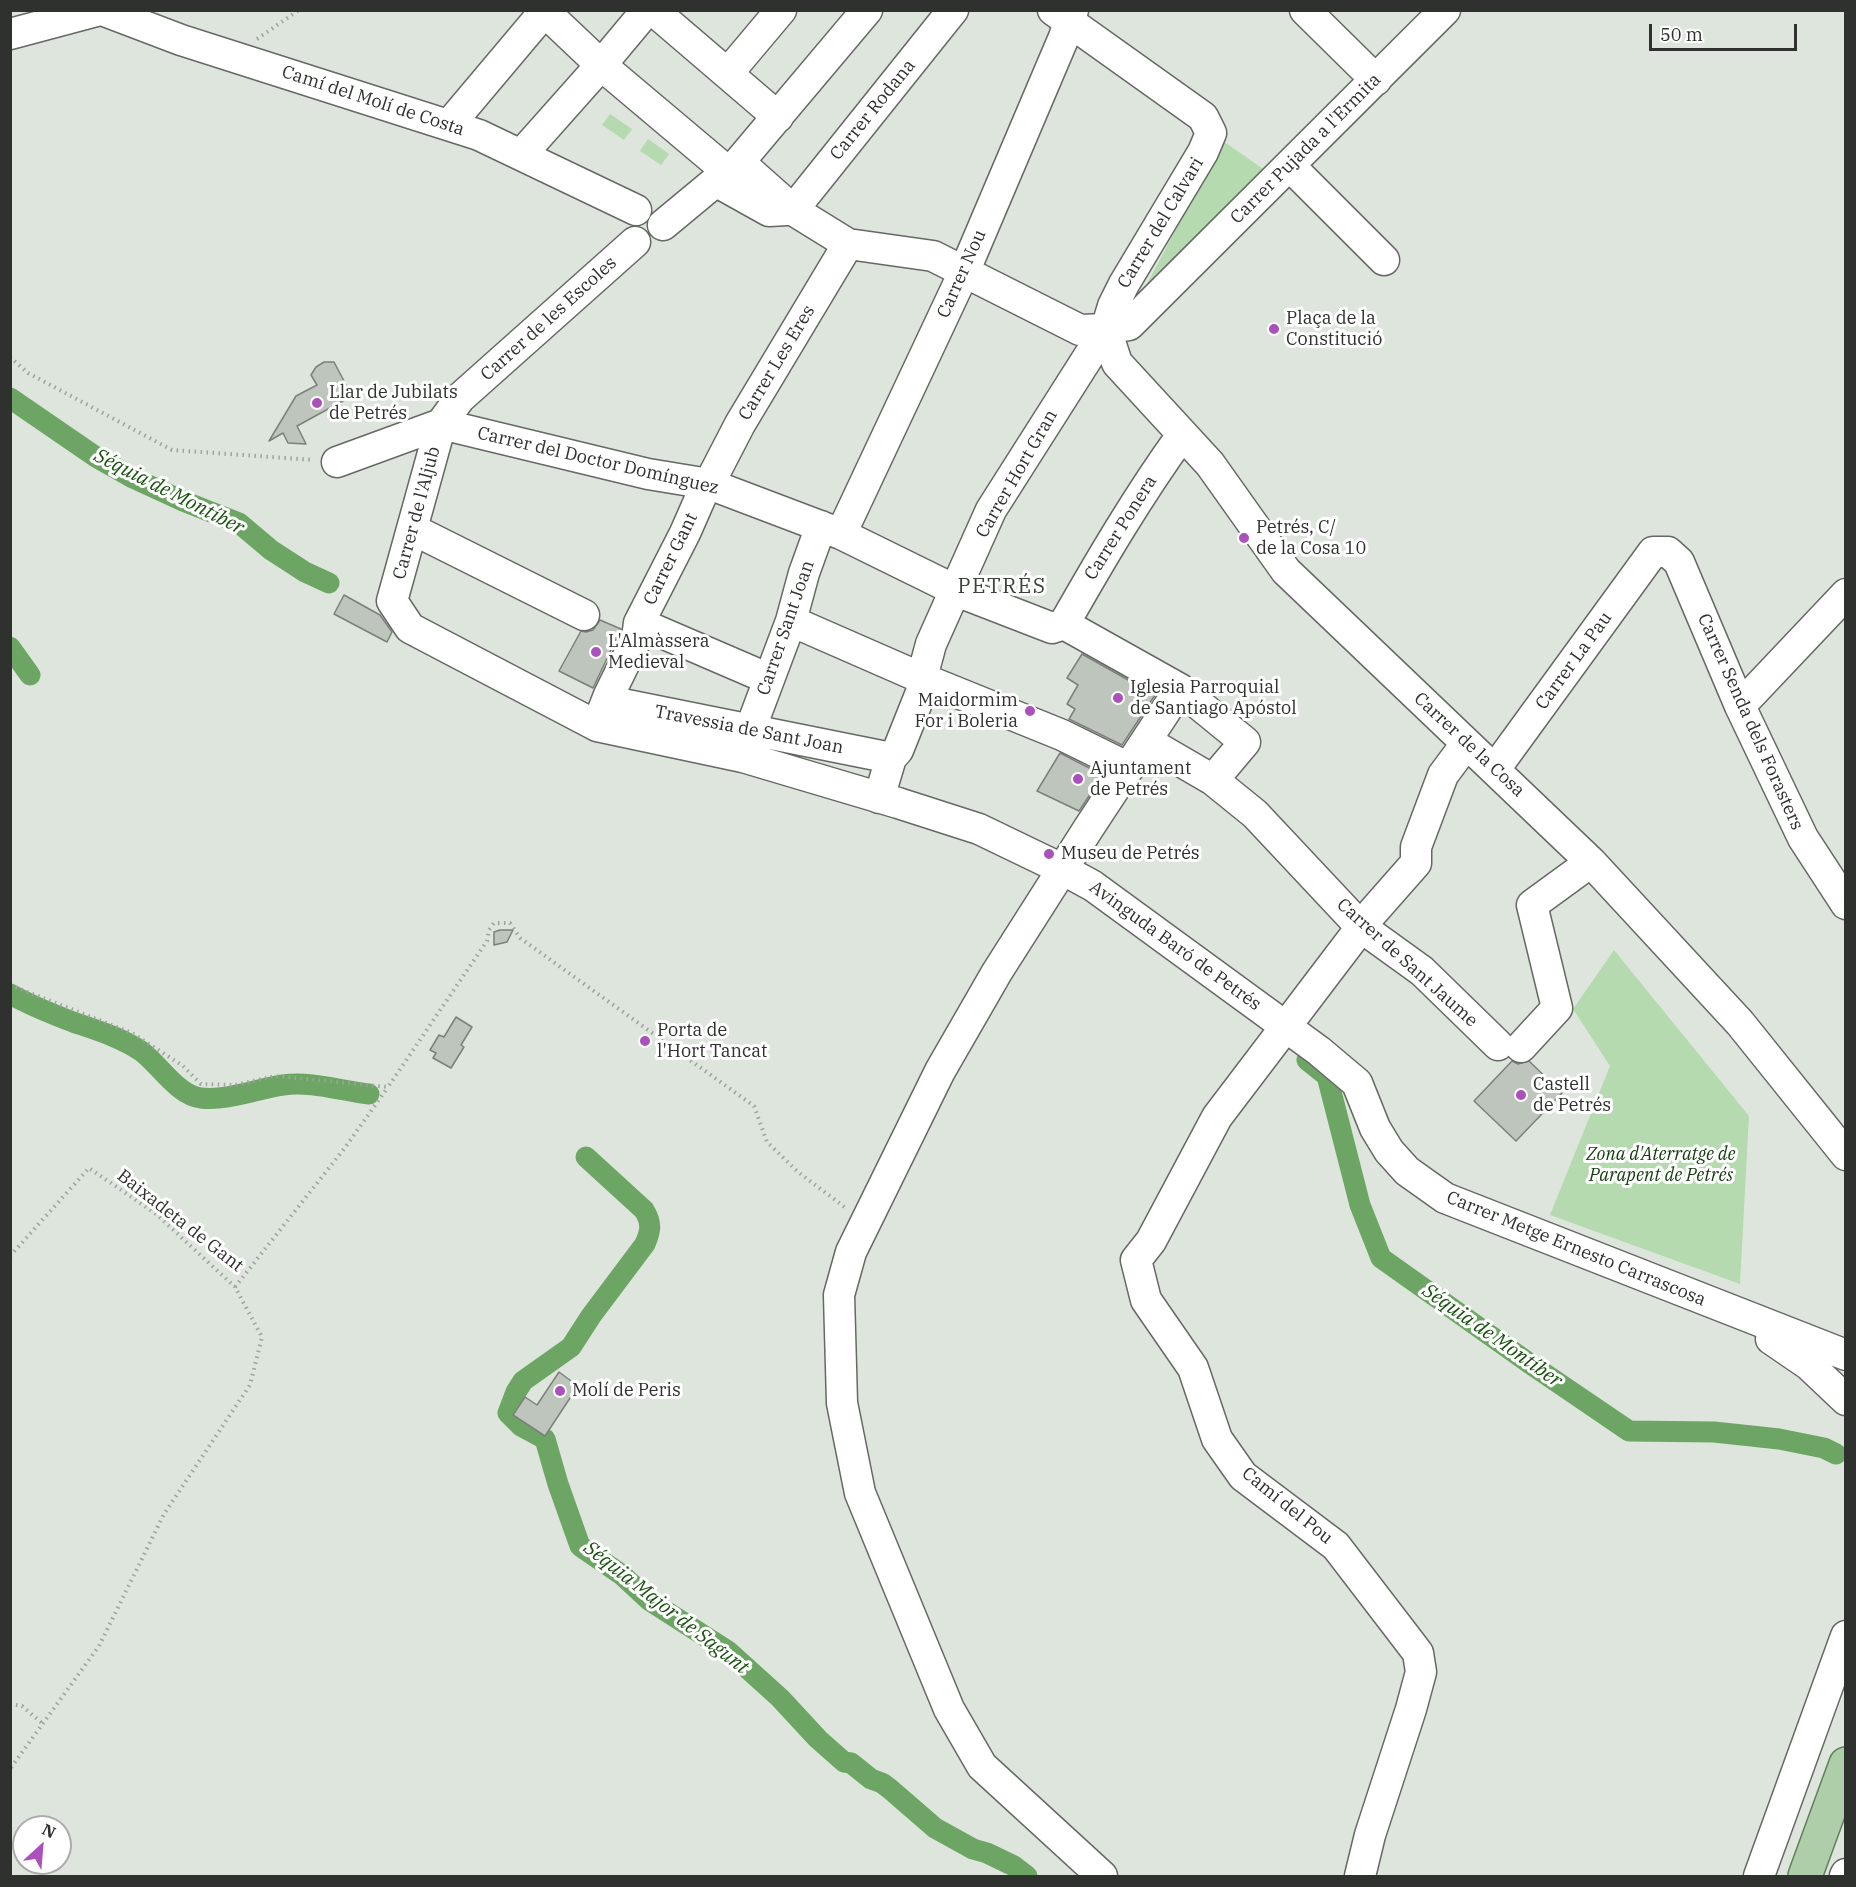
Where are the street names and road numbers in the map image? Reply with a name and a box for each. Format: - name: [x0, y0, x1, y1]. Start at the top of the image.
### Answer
- street label: Carrer Rodana: [826, 55, 920, 165]
- street label: Camí del Molí de Costa: [279, 61, 467, 141]
- street label: Carrer Pujada a l'Ermita: [1226, 69, 1386, 229]
- street label: Carrer del Calvari: [1113, 154, 1209, 292]
- street label: Carrer Nou: [933, 227, 991, 321]
- street label: Carrer de les Escoles: [477, 252, 621, 386]
- street label: Carrer Les Eres: [734, 302, 820, 424]
- street label: Carrer Hort Gran: [972, 406, 1062, 542]
- street label: Carrer del Doctor Domínguez: [475, 423, 721, 499]
- street label: Carrer de l'Aljub: [389, 444, 445, 582]
- street label: Carrer Ponera: [1080, 472, 1162, 584]
- street label: Carrer Gant: [639, 509, 703, 609]
- street label: Carrer Sant Joan: [753, 558, 819, 698]
- street label: Carrer La Pau: [1531, 608, 1617, 714]
- street label: Carrer Senda dels Forasters: [1692, 610, 1808, 834]
- street label: Carrer de la Cosa: [1409, 688, 1529, 802]
- street label: Travessia de Sant Joan: [653, 701, 845, 759]
- street label: Avinguda Baró de Petrés: [1085, 876, 1265, 1016]
- street label: Carrer de Sant Jaume: [1332, 894, 1482, 1032]
- street label: Baixadeta de Gant: [113, 1165, 247, 1277]
- street label: Carrer Metge Ernesto Carrascosa: [1443, 1187, 1709, 1311]
- street label: Camí del Pou: [1237, 1463, 1337, 1549]

